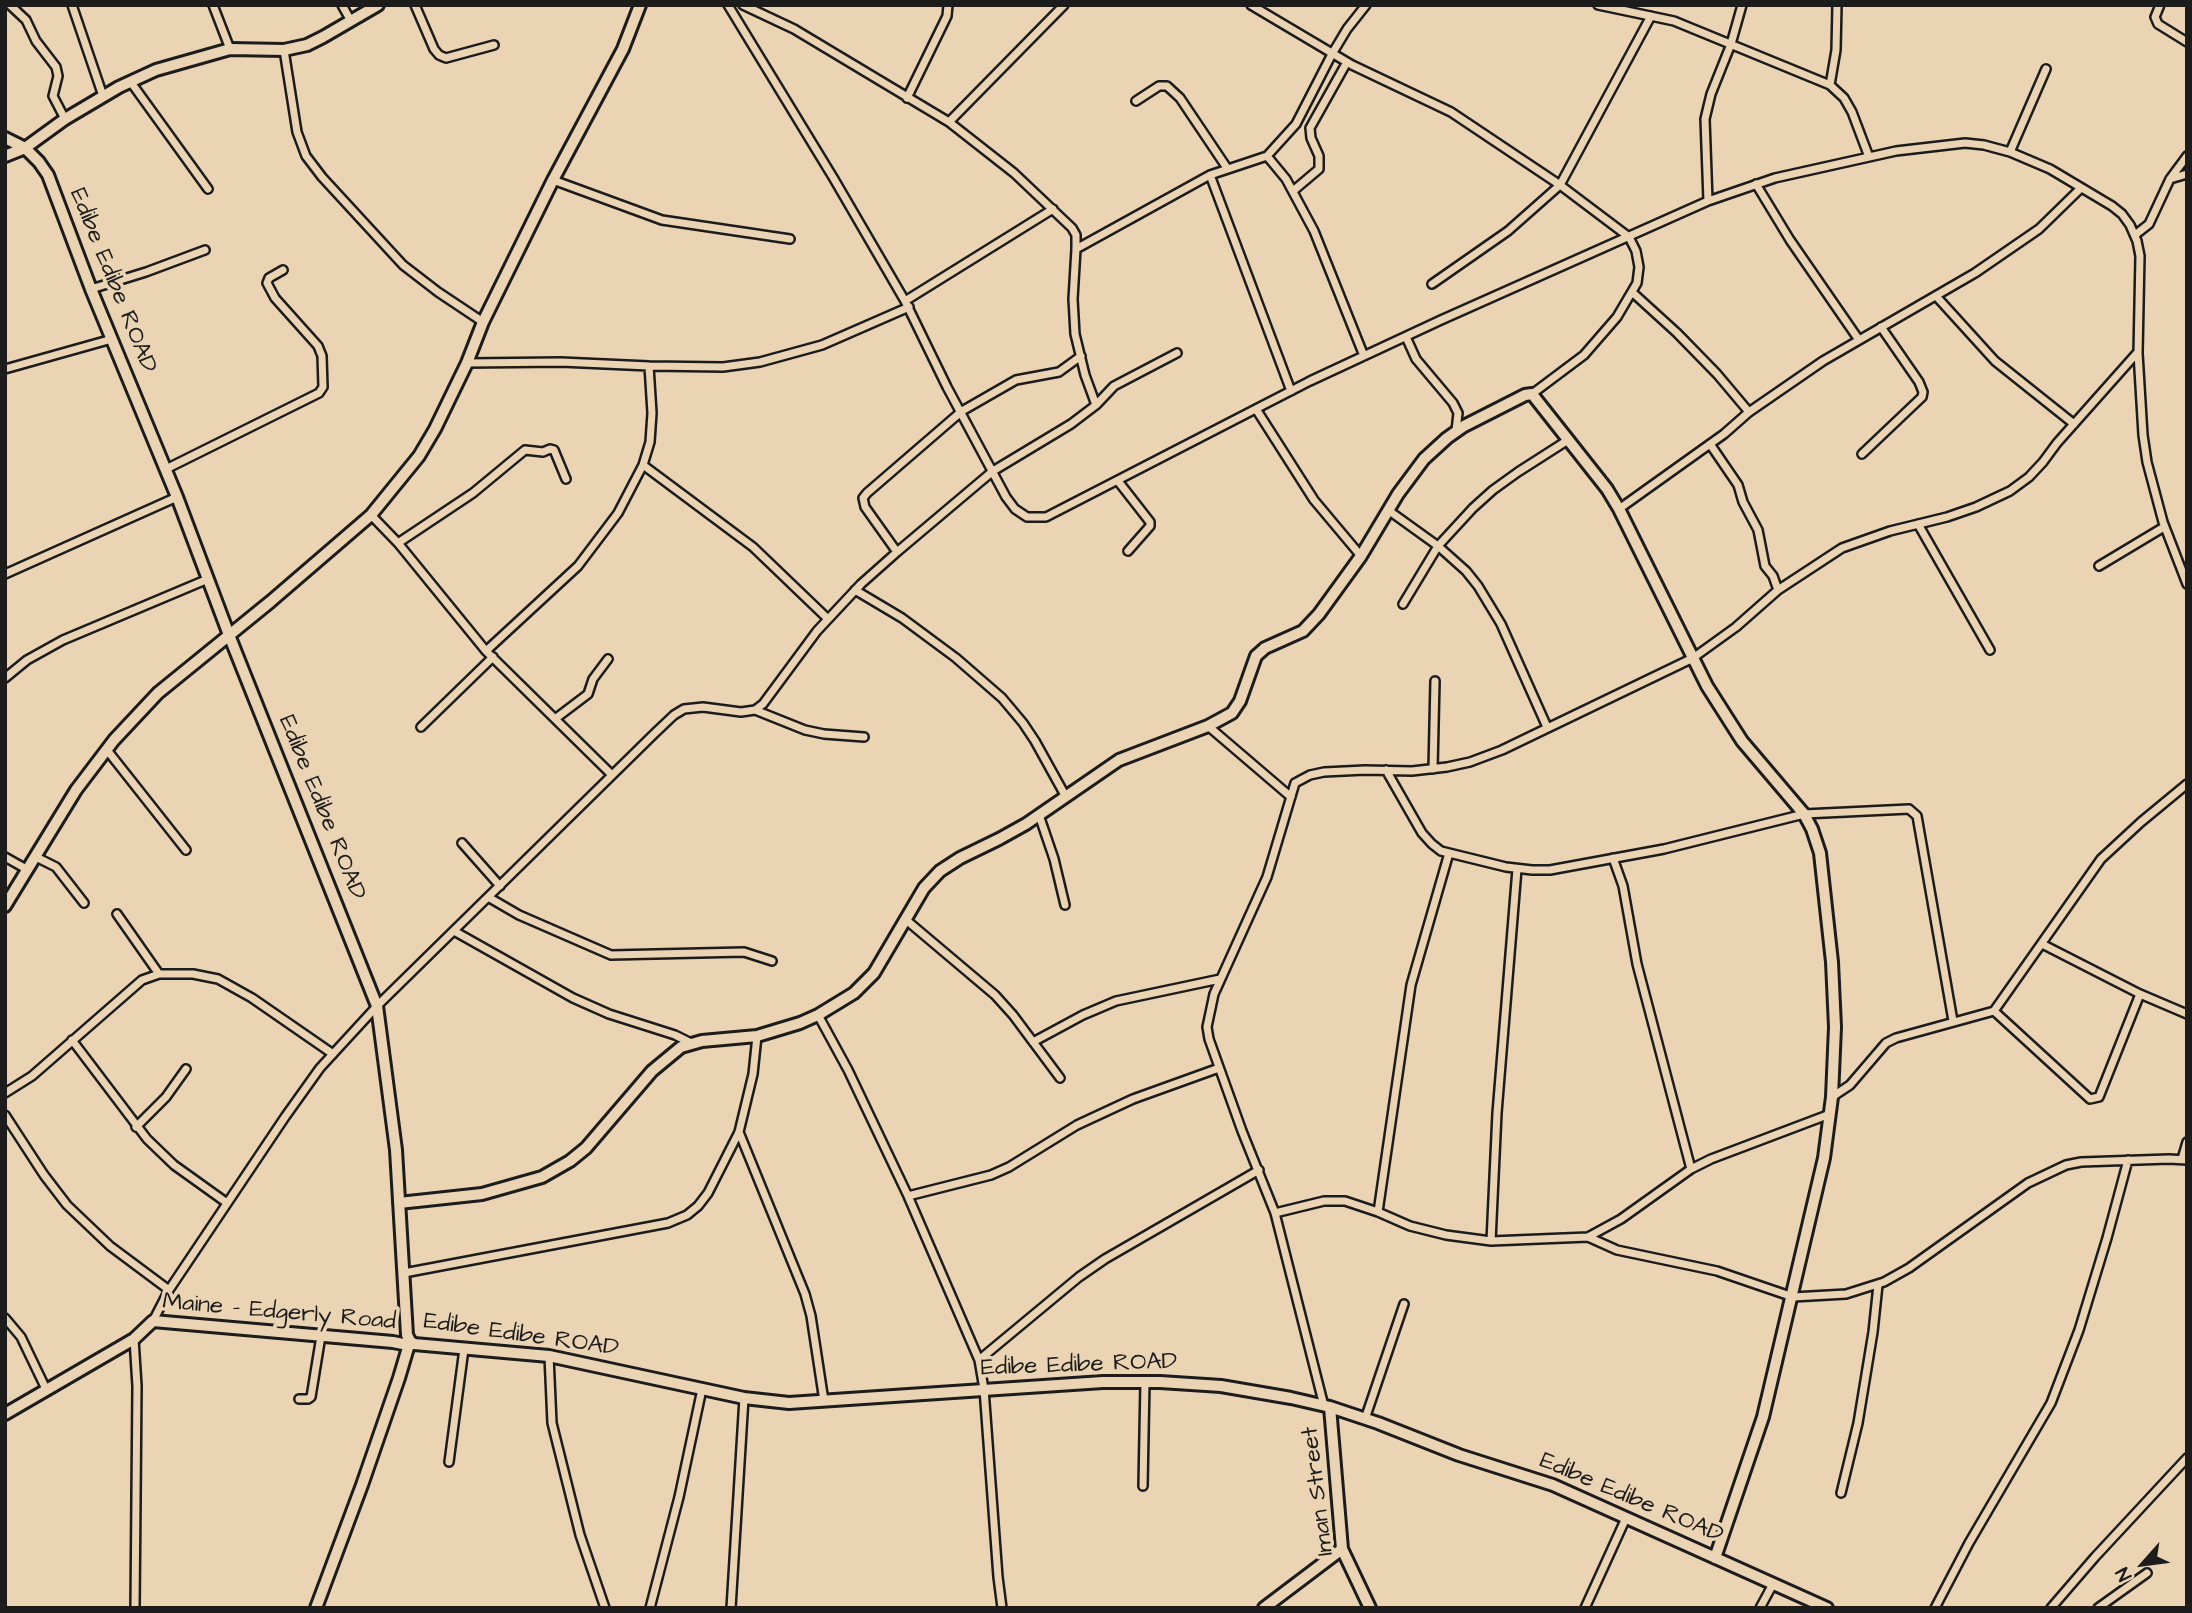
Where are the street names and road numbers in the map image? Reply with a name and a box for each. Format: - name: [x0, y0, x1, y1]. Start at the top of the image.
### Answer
- street label: Edibe Edibe ROAD: [62, 184, 162, 378]
- street label: Edibe Edibe ROAD: [271, 711, 371, 905]
- street label: Maine - Edgerly Road: [161, 1288, 397, 1338]
- street label: Edibe Edibe ROAD: [422, 1308, 620, 1364]
- street label: Edibe Edibe ROAD: [980, 1348, 1178, 1384]
- street label: Iman Street: [1297, 1425, 1341, 1557]
- street label: Edibe Edibe ROAD: [1535, 1447, 1727, 1551]

